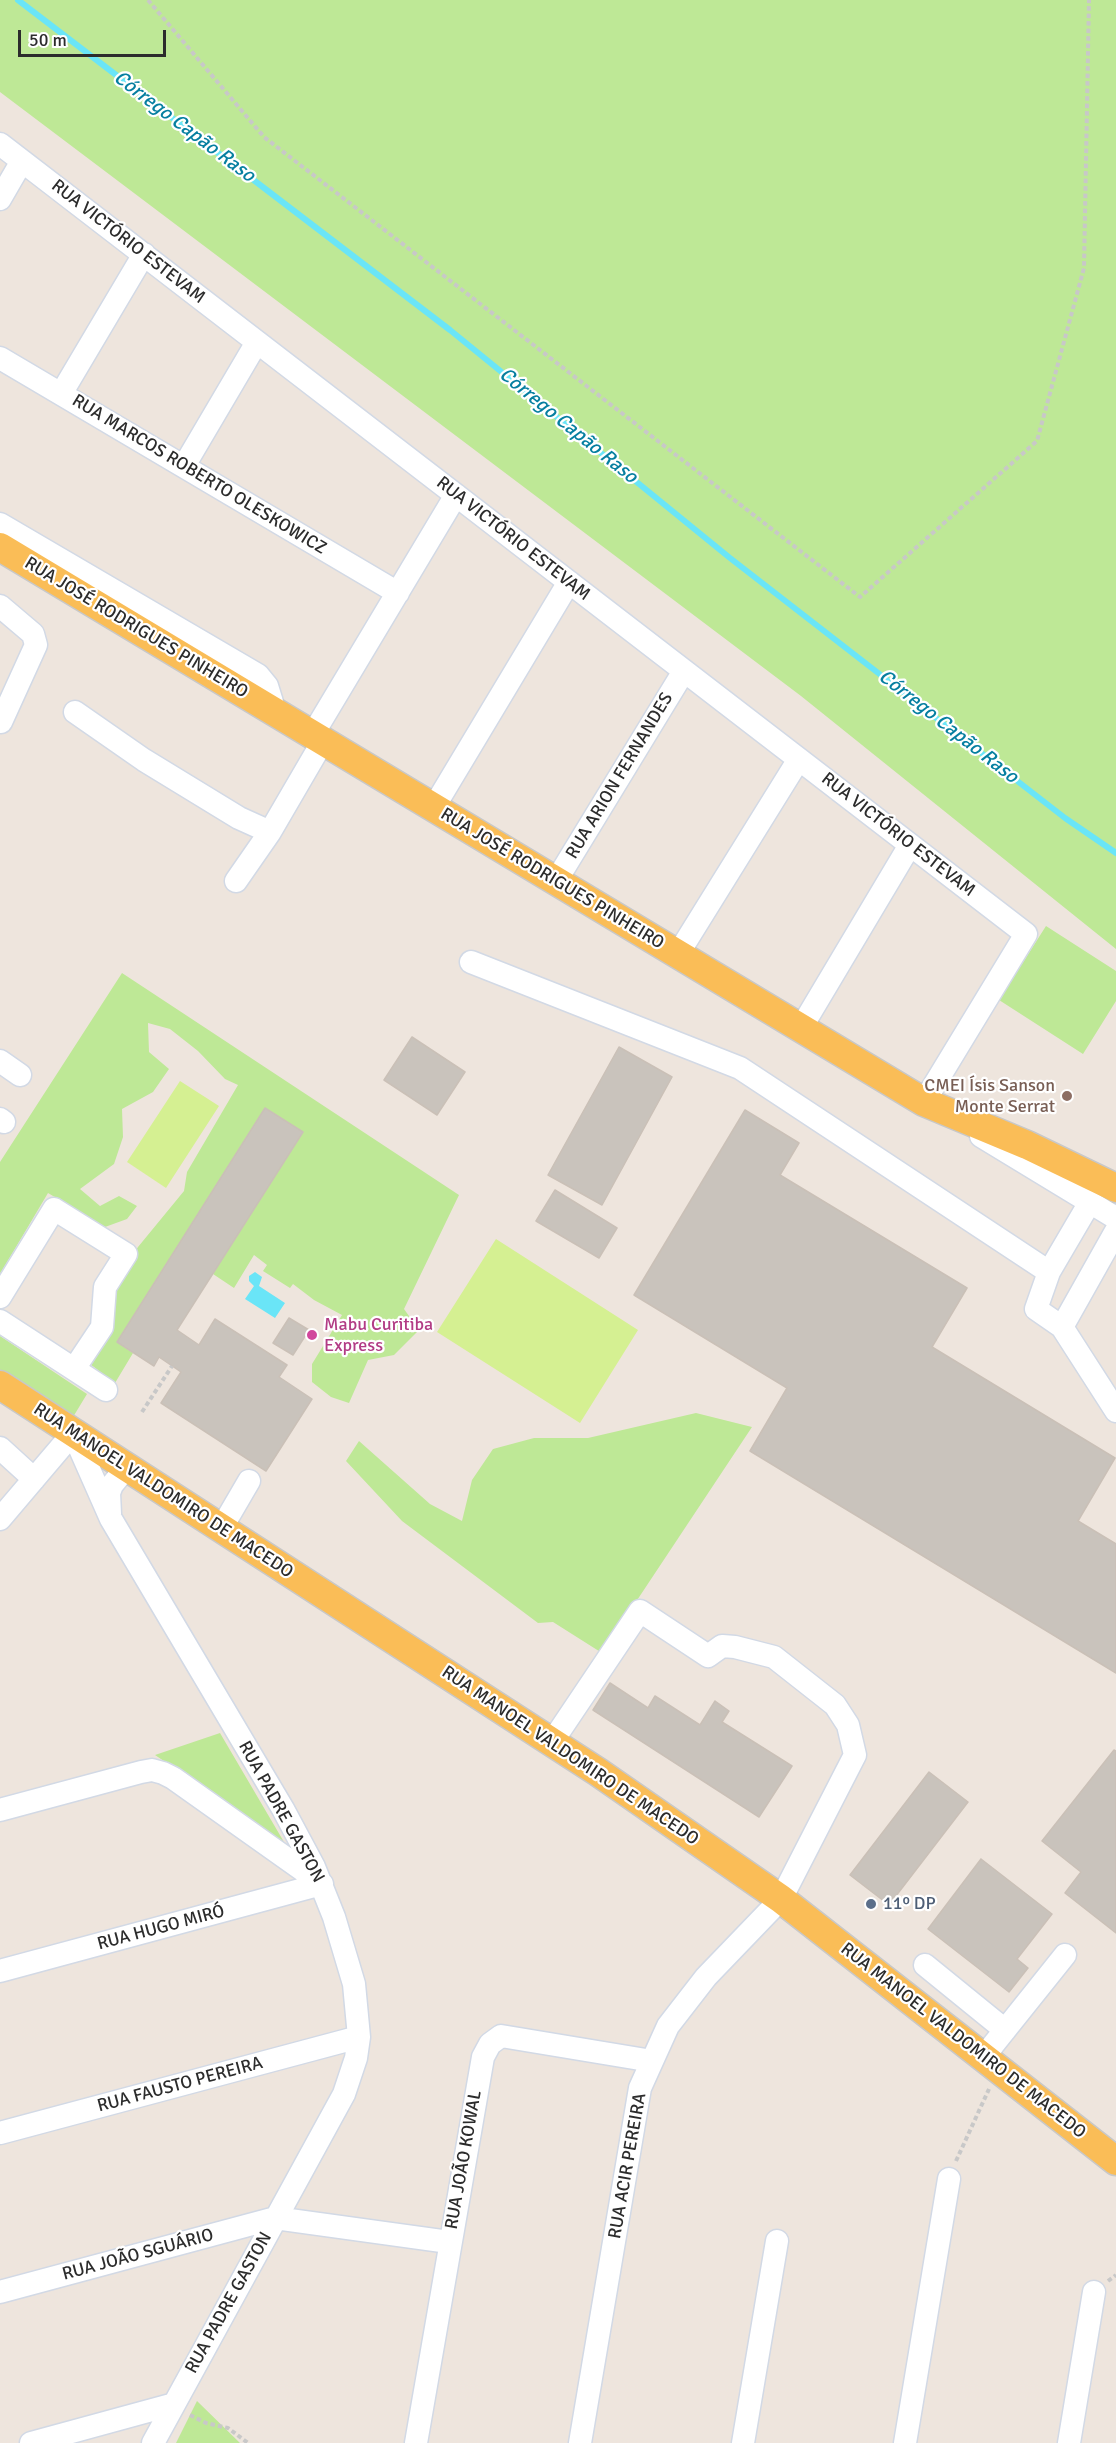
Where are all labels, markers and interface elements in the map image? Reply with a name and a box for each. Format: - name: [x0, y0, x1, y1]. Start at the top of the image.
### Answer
- scale bar: [21, 18, 170, 56]
- text: 50 m: [29, 29, 67, 51]
- water label: Córrego Capão Raso: [109, 66, 259, 188]
- street label: RUA VICTÓRIO ESTEVAM: [47, 175, 209, 309]
- water label: Córrego Capão Raso: [494, 363, 642, 489]
- street label: RUA MARCOS ROBERTO OLESKOWICZ: [68, 390, 330, 560]
- street label: RUA VICTÓRIO ESTEVAM: [432, 472, 594, 606]
- street label: RUA JOSÉ RODRIGUES PINHEIRO: [20, 553, 252, 703]
- water label: Córrego Capão Raso: [873, 665, 1023, 789]
- street label: RUA ARION FERNANDES: [562, 689, 678, 863]
- street label: RUA VICTÓRIO ESTEVAM: [817, 768, 979, 902]
- street label: RUA JOSÉ RODRIGUES PINHEIRO: [436, 804, 668, 954]
- place label: CMEI Ísis Sanson Monte Serrat: [924, 1075, 1055, 1118]
- marker: CMEI Ísis Sanson Monte Serrat: [1060, 1089, 1074, 1103]
- place label: Mabu Curitiba Express: [324, 1314, 433, 1356]
- marker: Mabu Curitiba Express: [305, 1328, 319, 1342]
- street label: RUA MANOEL VALDOMIRO DE MACEDO: [29, 1399, 297, 1583]
- street label: RUA MANOEL VALDOMIRO DE MACEDO: [437, 1662, 703, 1850]
- street label: RUA PADRE GASTON: [233, 1737, 329, 1887]
- place label: 11º DP: [883, 1893, 936, 1915]
- marker: 11º DP: [864, 1897, 878, 1911]
- street label: RUA HUGO MIRÓ: [95, 1901, 227, 1955]
- street label: RUA MANOEL VALDOMIRO DE MACEDO: [836, 1939, 1090, 2143]
- street label: RUA FAUSTO PEREIRA: [95, 2053, 265, 2117]
- street label: RUA JOÃO KOWAL: [441, 2089, 487, 2231]
- street label: RUA ACIR PEREIRA: [605, 2092, 651, 2240]
- street label: RUA JOÃO SGUÁRIO: [60, 2224, 216, 2286]
- street label: RUA PADRE GASTON: [181, 2228, 277, 2378]

